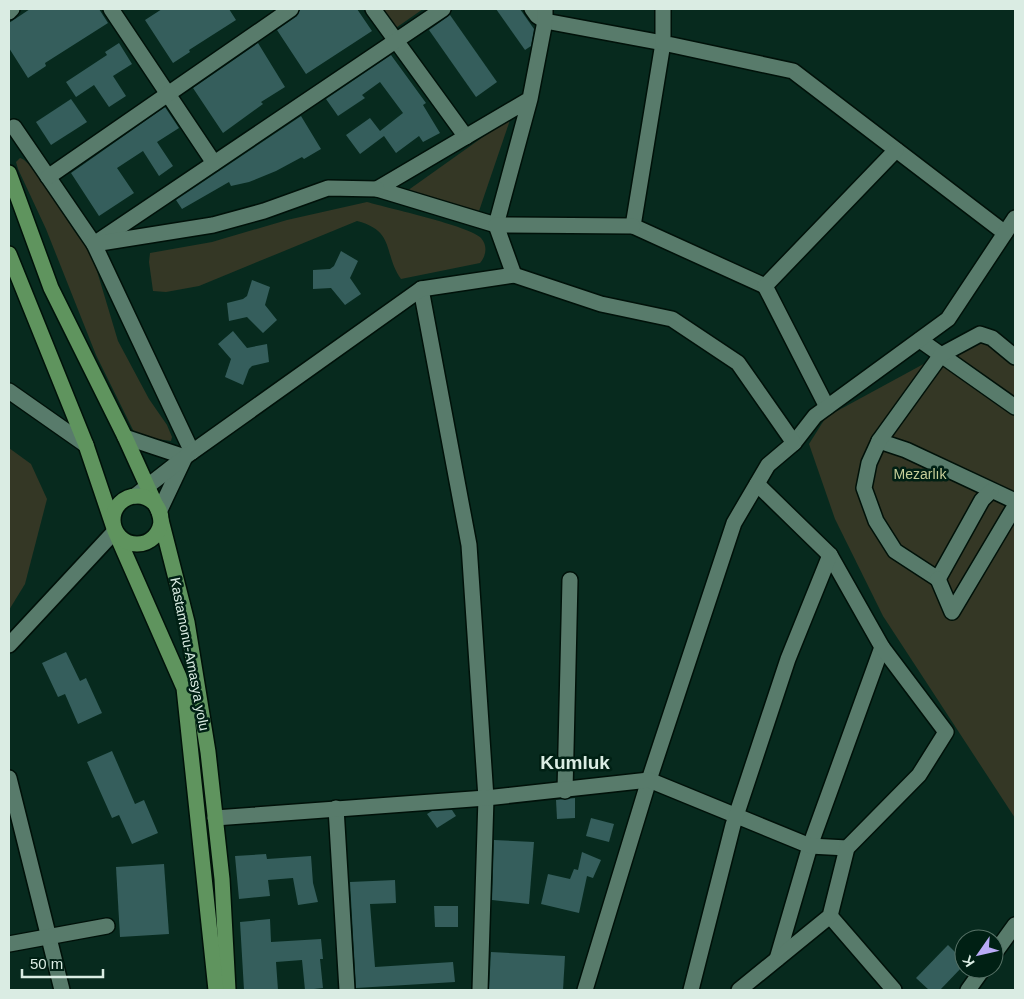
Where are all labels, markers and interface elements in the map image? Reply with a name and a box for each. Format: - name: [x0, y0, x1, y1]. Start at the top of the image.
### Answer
- park label: Mezarlık: [894, 466, 947, 482]
- street label: Kastamonu-Amasya yolu: [167, 576, 213, 732]
- district label: Kumluk: [540, 752, 610, 773]
- north arrow: [954, 929, 1004, 979]
- scale bar: [22, 946, 104, 978]
- text: K: [959, 953, 978, 970]
- text: 50 m: [30, 955, 63, 972]

